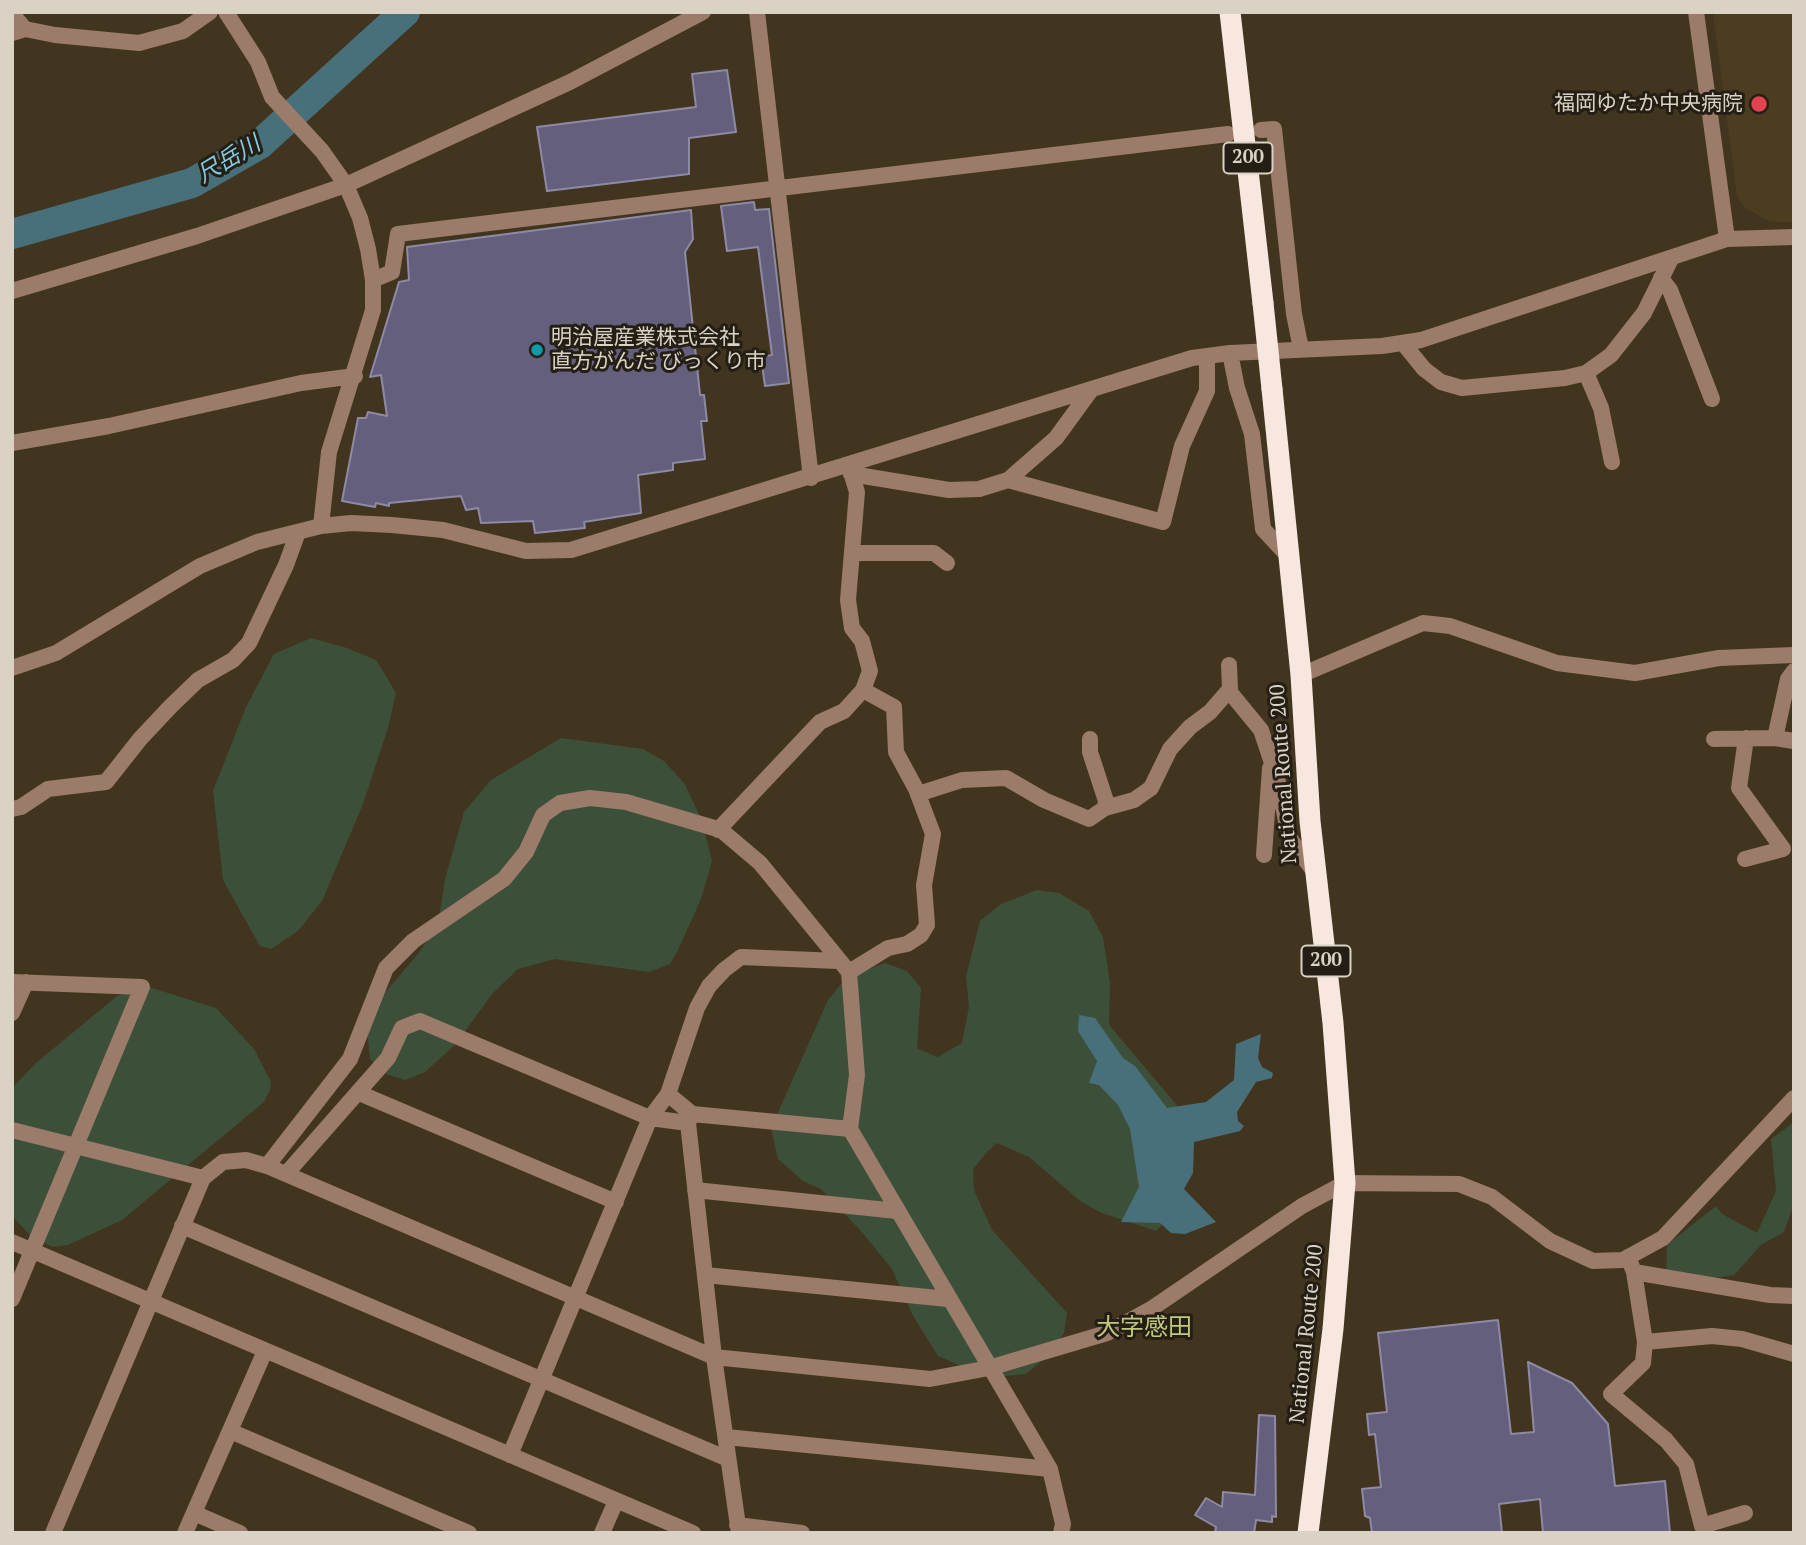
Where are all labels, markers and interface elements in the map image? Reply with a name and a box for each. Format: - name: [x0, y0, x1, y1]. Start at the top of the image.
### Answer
- place label: 福岡ゆたか中央病院: [1554, 91, 1743, 117]
- marker: 福岡ゆたか中央病院: [1749, 94, 1769, 114]
- water label: 尺岳川: [192, 130, 266, 190]
- road number: 200: [1224, 142, 1272, 174]
- place label: 明治屋産業株式会社 直方がんだ びっくり市: [551, 325, 766, 375]
- marker: 明治屋産業株式会社 直方がんだ びっくり市: [529, 342, 545, 358]
- street label: National Route 200: [1265, 683, 1303, 865]
- road number: 200: [1302, 945, 1350, 976]
- street label: National Route 200: [1285, 1243, 1329, 1425]
- district label: 大字感田: [1096, 1314, 1192, 1342]

